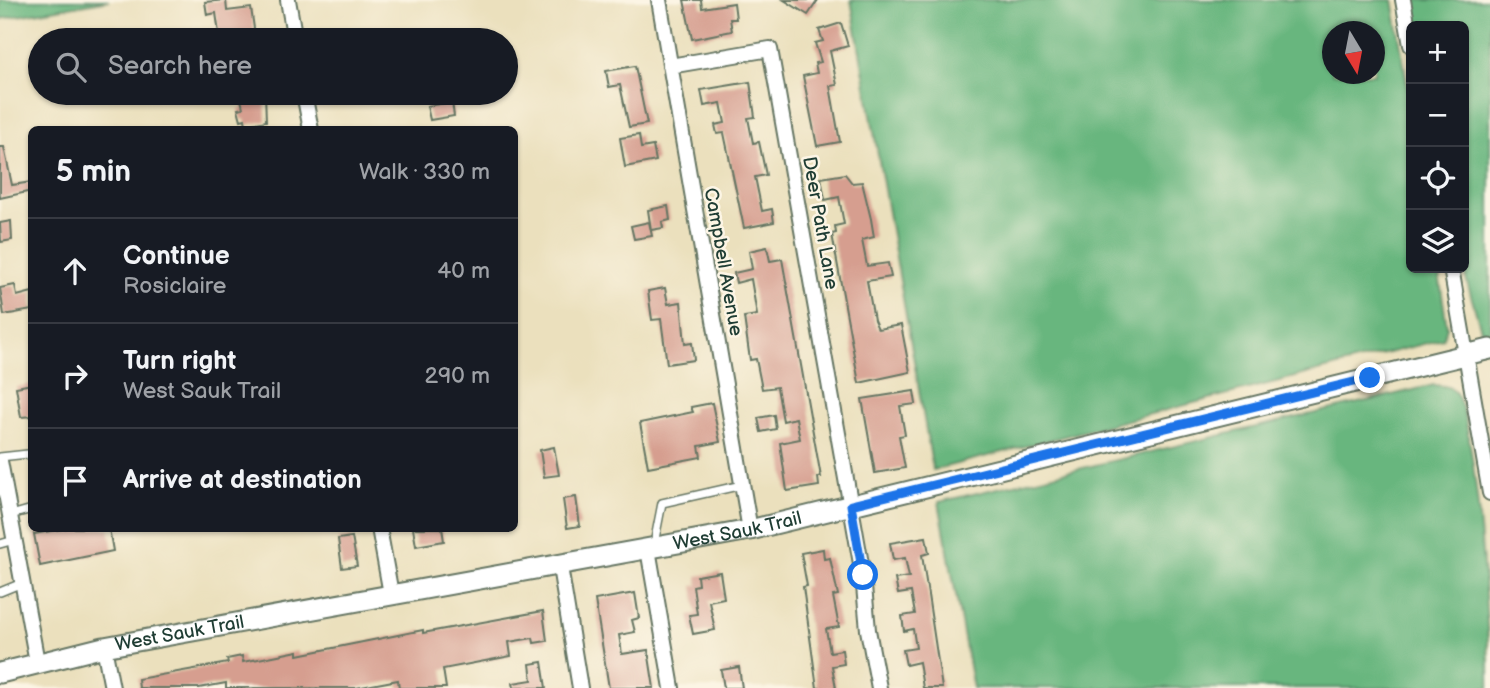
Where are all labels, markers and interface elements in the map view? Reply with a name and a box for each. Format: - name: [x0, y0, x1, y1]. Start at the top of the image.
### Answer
- north arrow: [1322, 21, 1385, 84]
- map controls: [1406, 21, 1469, 273]
- button: +: [1406, 21, 1469, 84]
- search box: [28, 28, 518, 105]
- icon: search: [52, 48, 90, 86]
- text: Search here: [108, 51, 252, 82]
- button: −: [1406, 84, 1469, 147]
- button: locate: [1406, 147, 1469, 210]
- text: 5 min: [56, 154, 131, 190]
- street label: Deer Path Lane: [797, 155, 843, 291]
- text: Walk · 330 m: [359, 158, 490, 186]
- street label: Campbell Avenue: [699, 186, 747, 338]
- button: layers: [1406, 210, 1469, 273]
- text: Continue: [123, 241, 230, 272]
- icon: ahead: [56, 252, 94, 290]
- text: 40 m: [437, 257, 490, 285]
- text: Rosiclaire: [123, 272, 226, 300]
- text: Turn right: [123, 346, 236, 377]
- icon: right: [56, 357, 94, 395]
- text: 290 m: [424, 362, 490, 390]
- route end: [1354, 362, 1385, 393]
- text: West Sauk Trail: [123, 377, 281, 405]
- icon: arrive: [56, 462, 94, 500]
- text: Arrive at destination: [123, 465, 362, 496]
- street label: West Sauk Trail: [671, 506, 804, 555]
- route start: [847, 559, 878, 590]
- street label: West Sauk Trail: [113, 610, 246, 656]

